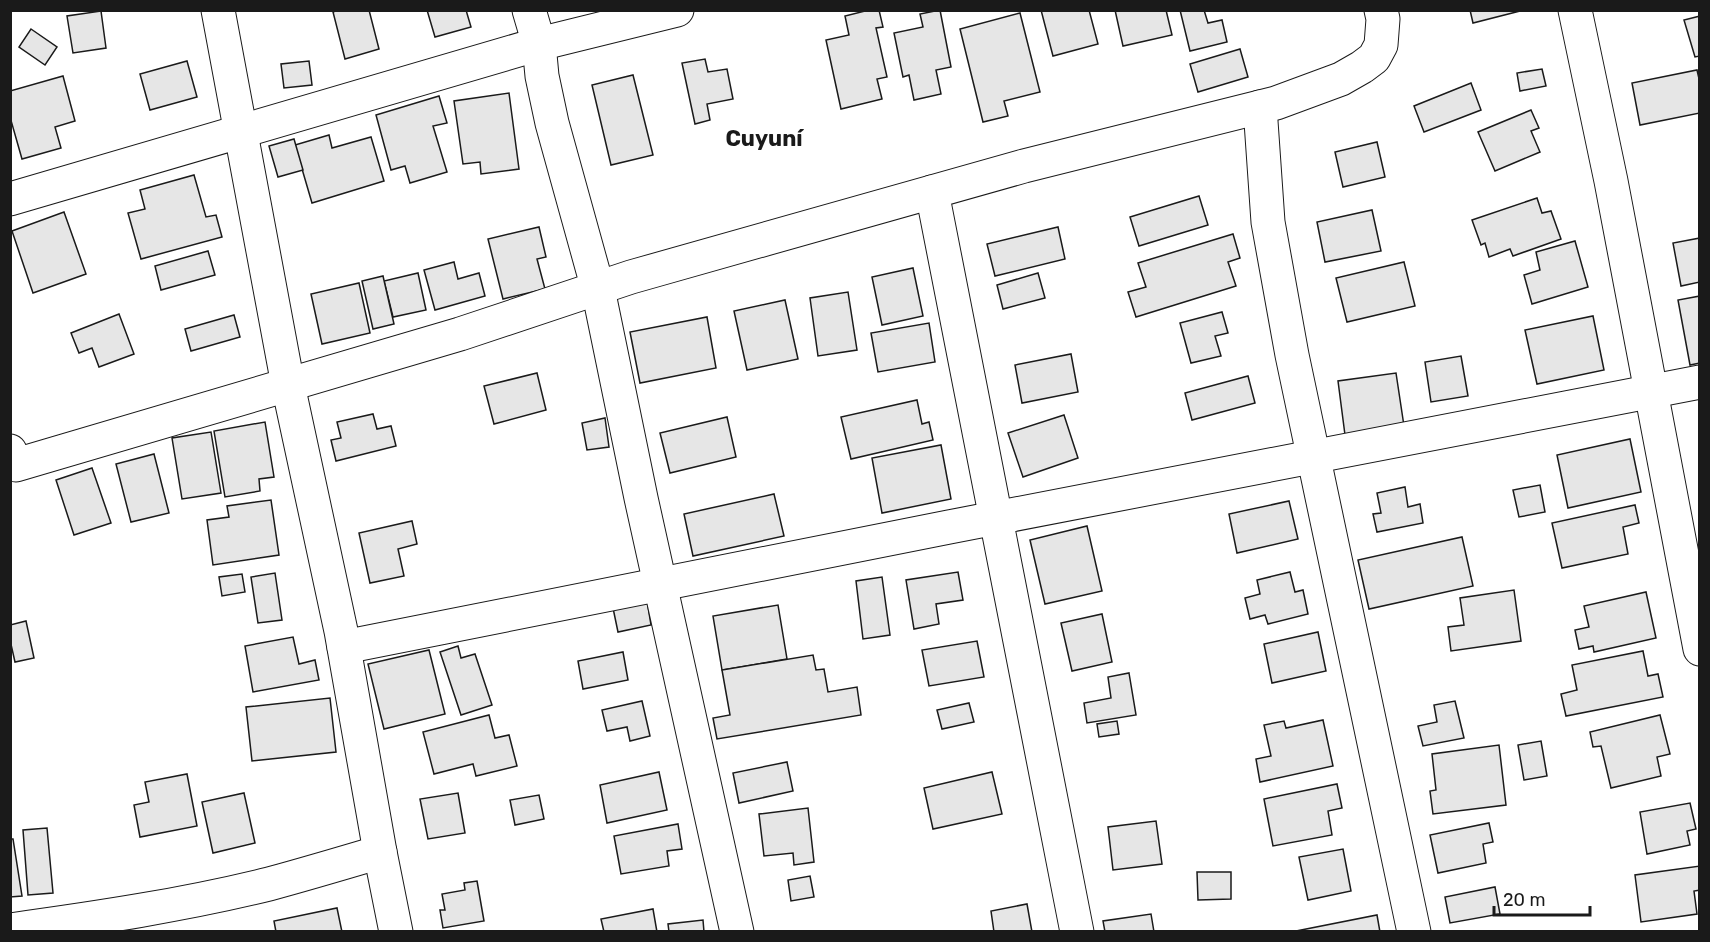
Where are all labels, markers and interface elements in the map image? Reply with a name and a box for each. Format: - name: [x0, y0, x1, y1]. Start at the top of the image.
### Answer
- district label: Cuyuní: [725, 125, 804, 152]
- scale bar: [1494, 879, 1590, 917]
- text: 20 m: [1503, 889, 1545, 911]

